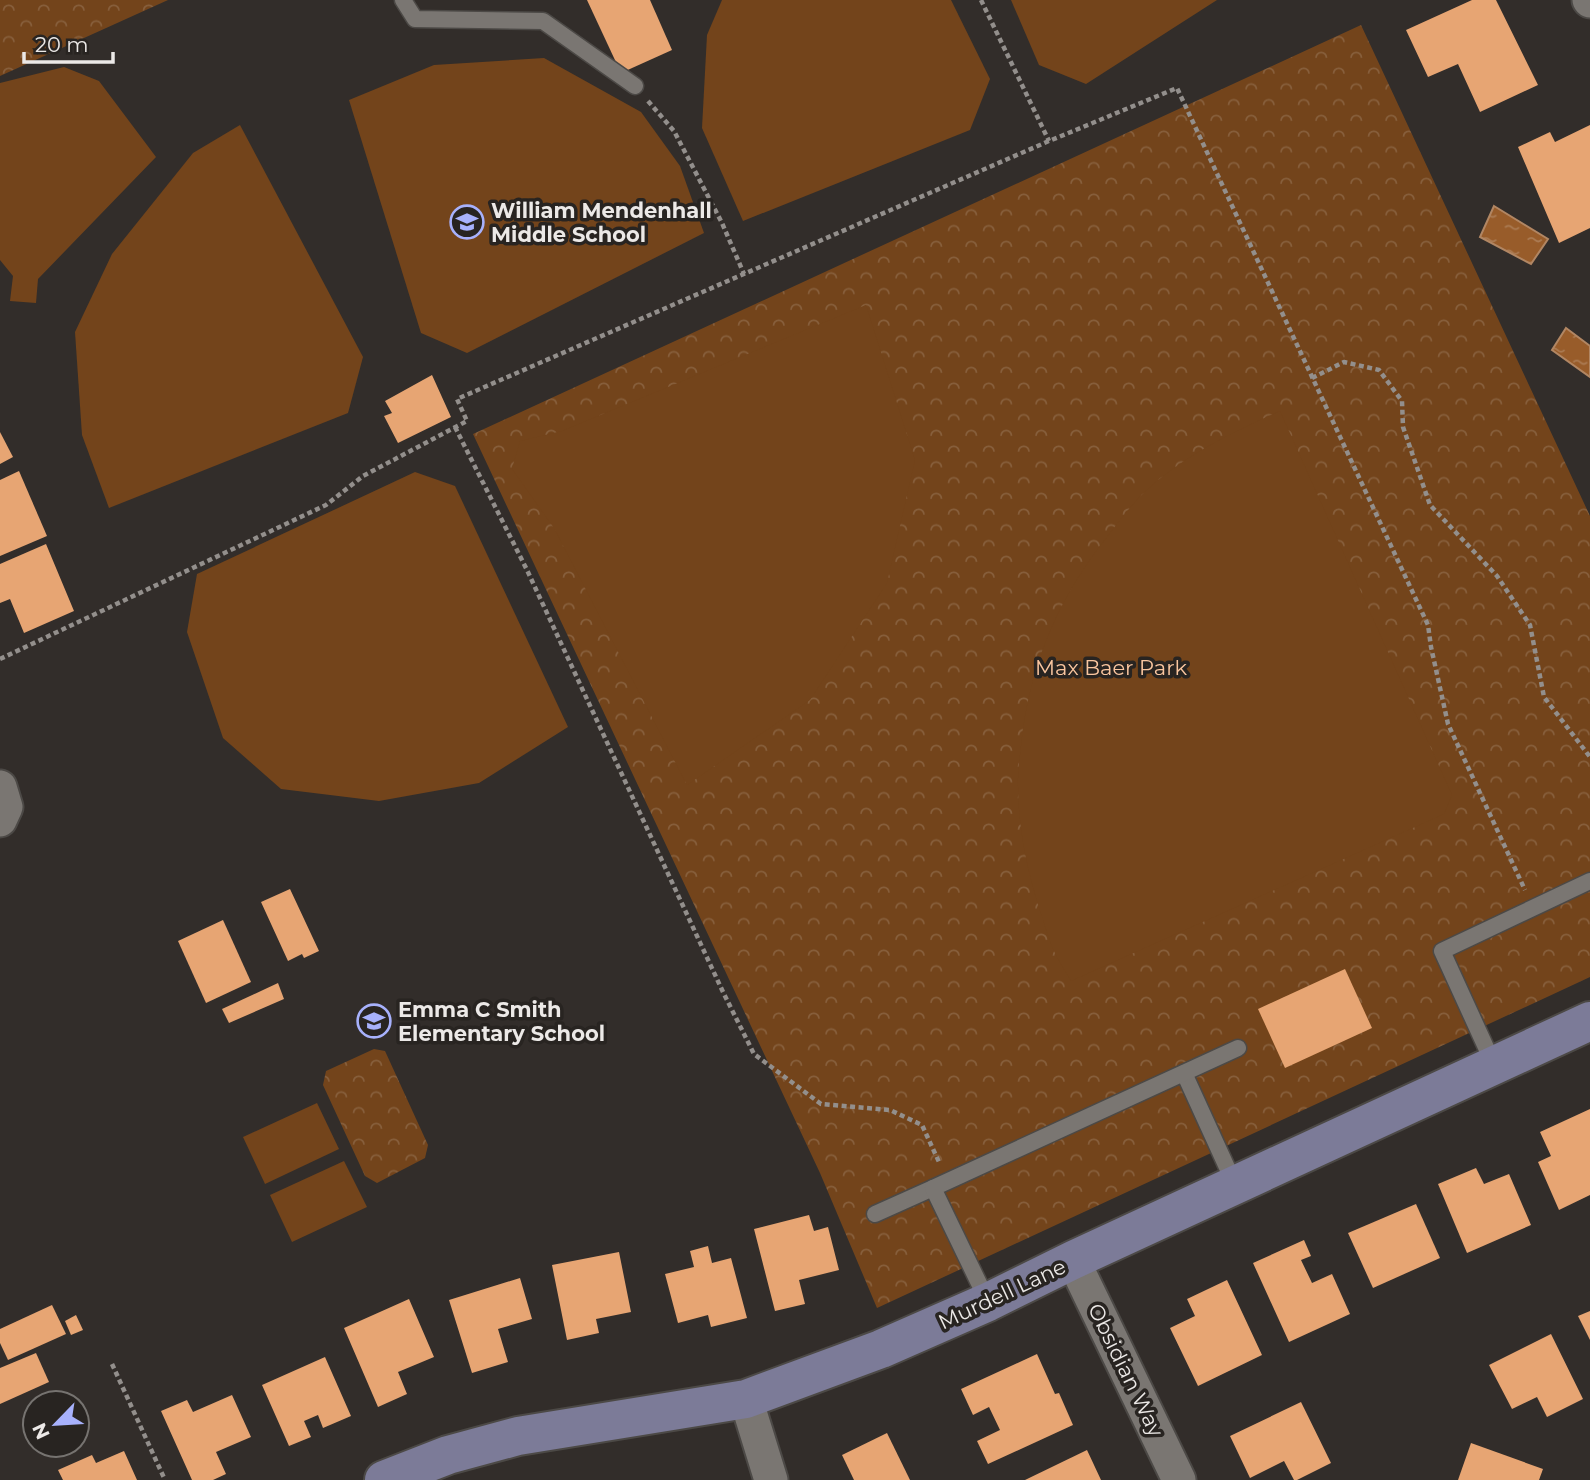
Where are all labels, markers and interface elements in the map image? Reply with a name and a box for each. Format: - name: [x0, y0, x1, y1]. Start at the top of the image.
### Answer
- scale bar: [24, 21, 114, 65]
- text: 20 m: [35, 32, 89, 57]
- place label: William Mendenhall Middle School: [491, 198, 712, 247]
- school or university icon: William Mendenhall Middle School: [448, 203, 486, 241]
- park label: Max Baer Park: [1035, 655, 1187, 680]
- place label: Emma C Smith Elementary School: [398, 997, 605, 1046]
- school or university icon: Emma C Smith Elementary School: [355, 1002, 393, 1040]
- street label: Murdell Lane: [934, 1254, 1070, 1334]
- street label: Obsidian Way: [1083, 1299, 1169, 1441]
- north arrow: [21, 1389, 91, 1459]
- text: N: [27, 1419, 55, 1443]

